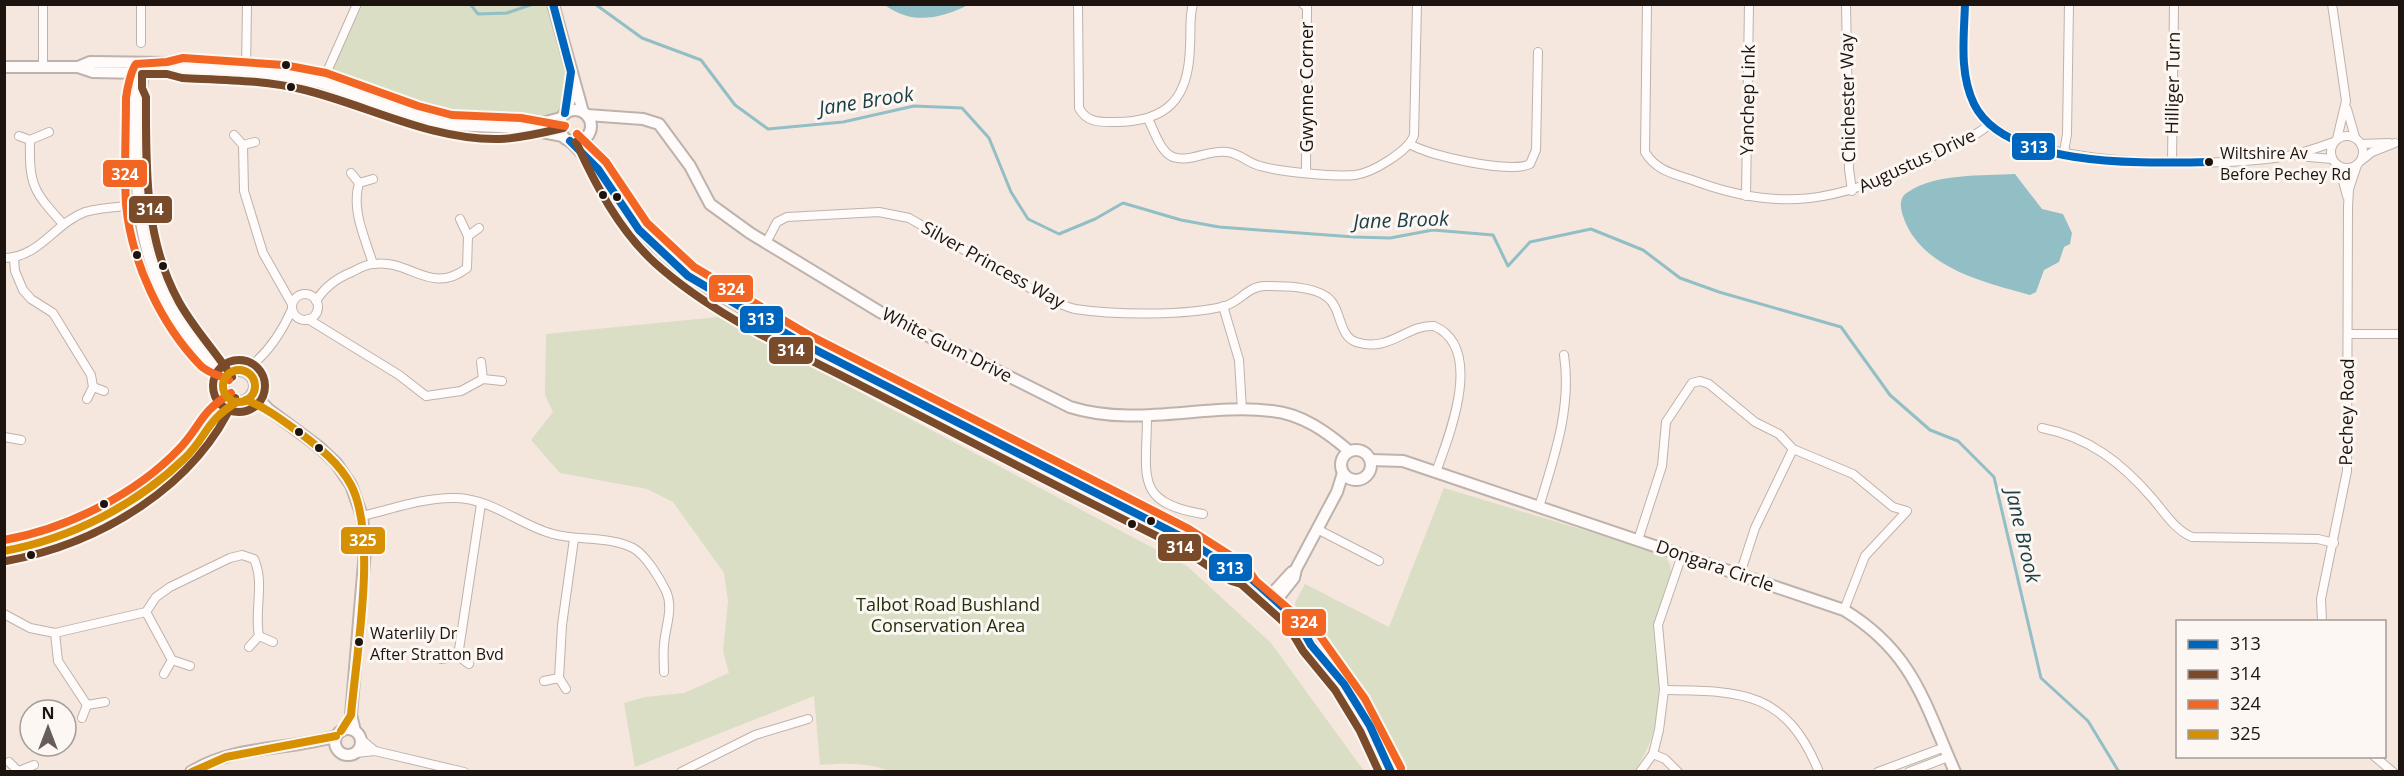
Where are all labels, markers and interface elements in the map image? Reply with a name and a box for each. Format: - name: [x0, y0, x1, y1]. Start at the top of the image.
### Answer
- street label: Gwynne Corner: [1294, 21, 1318, 152]
- street label: Hilliger Turn: [2159, 31, 2185, 135]
- street label: Chichester Way: [1834, 32, 1860, 163]
- street label: Yanchep Link: [1734, 44, 1760, 156]
- unlabelled marker: [280, 59, 292, 71]
- water label: Jane Brook: [813, 80, 916, 122]
- unlabelled marker: [285, 81, 297, 93]
- street label: Augustus Drive: [1854, 122, 1979, 198]
- line badge: 313: [2011, 132, 2056, 161]
- text: 313: [2020, 136, 2048, 158]
- place label: Wiltshire Av Before Pechey Rd: [2220, 142, 2351, 185]
- marker: Wiltshire Av Before Pechey Rd: [2203, 156, 2215, 168]
- line badge: 324: [102, 159, 148, 188]
- text: 324: [111, 163, 139, 185]
- unlabelled marker: [597, 189, 609, 201]
- unlabelled marker: [611, 191, 623, 203]
- line badge: 314: [128, 195, 173, 224]
- text: 314: [136, 198, 164, 220]
- water label: Jane Brook: [1349, 204, 1450, 235]
- street label: Silver Princess Way: [918, 215, 1070, 314]
- unlabelled marker: [131, 249, 143, 261]
- unlabelled marker: [157, 260, 169, 272]
- line badge: 324: [708, 274, 754, 303]
- text: 324: [717, 278, 745, 300]
- street label: White Gum Drive: [878, 301, 1017, 387]
- line badge: 313: [739, 305, 784, 334]
- text: 313: [747, 308, 775, 330]
- line badge: 314: [768, 336, 814, 365]
- text: 314: [777, 339, 805, 361]
- street label: Pechey Road: [2333, 358, 2359, 466]
- unlabelled marker: [293, 426, 305, 438]
- unlabelled marker: [313, 442, 325, 454]
- water label: Jane Brook: [1999, 482, 2048, 587]
- unlabelled marker: [98, 498, 110, 510]
- unlabelled marker: [1145, 515, 1157, 527]
- unlabelled marker: [1126, 518, 1138, 530]
- line badge: 325: [340, 526, 386, 555]
- text: 325: [349, 529, 377, 551]
- line badge: 314: [1157, 533, 1202, 562]
- street label: Dongara Circle: [1653, 534, 1777, 596]
- text: 314: [1166, 536, 1194, 558]
- unlabelled marker: [25, 549, 37, 561]
- line badge: 313: [1208, 553, 1253, 582]
- text: 313: [1216, 557, 1244, 579]
- park label: Talbot Road Bushland Conservation Area: [856, 592, 1040, 637]
- line badge: 324: [1281, 608, 1327, 637]
- text: 324: [1290, 611, 1318, 633]
- legend: [2176, 620, 2386, 758]
- place label: Waterlily Dr After Stratton Bvd: [370, 622, 504, 665]
- text: 313: [2230, 631, 2261, 655]
- marker: Waterlily Dr After Stratton Bvd: [353, 636, 365, 648]
- text: 314: [2230, 661, 2261, 685]
- text: 324: [2230, 691, 2261, 715]
- north arrow: [18, 698, 78, 758]
- text: N: [41, 702, 55, 724]
- text: 325: [2230, 721, 2261, 745]

